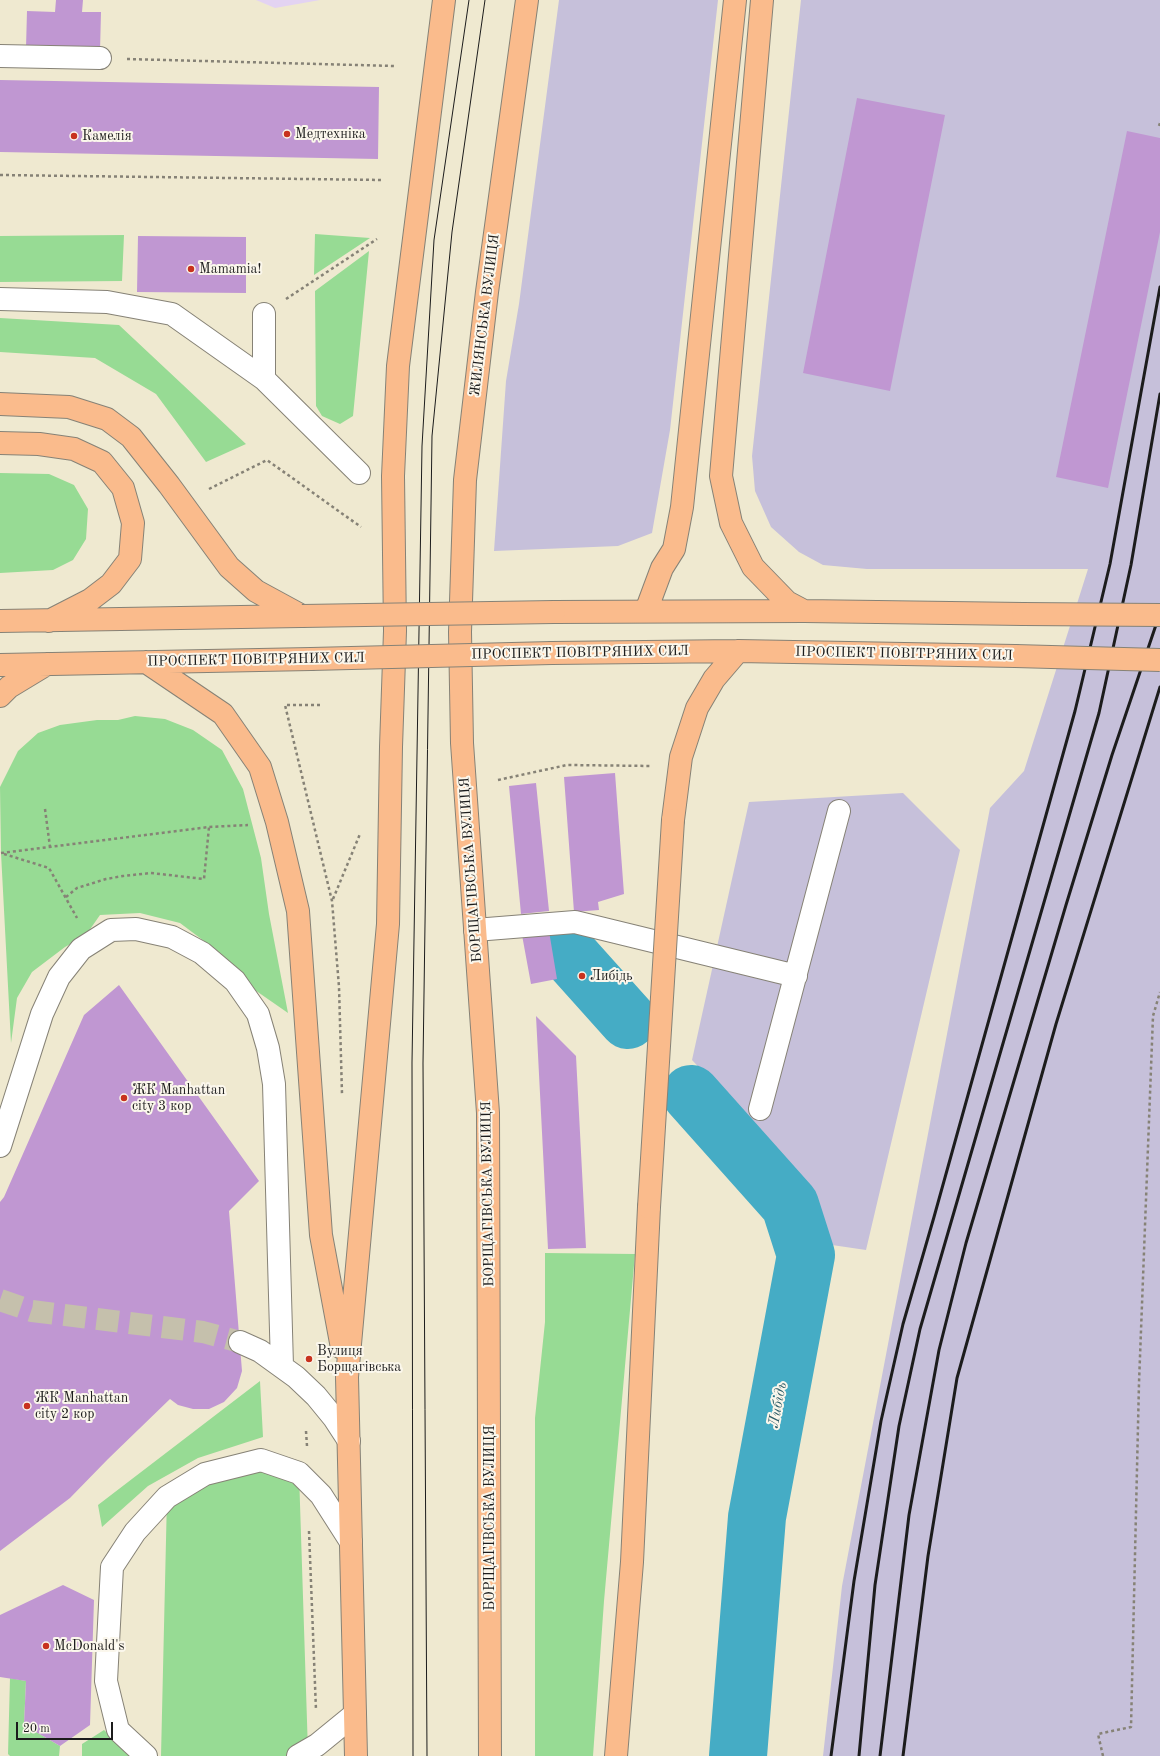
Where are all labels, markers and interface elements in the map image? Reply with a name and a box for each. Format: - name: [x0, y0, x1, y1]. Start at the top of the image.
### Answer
- place label: Медтехніка: [295, 126, 366, 142]
- place label: Камелія: [82, 128, 132, 144]
- marker: Медтехніка: [282, 129, 292, 139]
- marker: Камелія: [69, 131, 79, 141]
- street label: ЖИЛЯНСЬКА ВУЛИЦЯ: [467, 233, 503, 397]
- place label: Mamamia!: [199, 261, 261, 277]
- marker: Mamamia!: [186, 264, 196, 274]
- street label: ПРОСПЕКТ ПОВІТРЯНИХ СИЛ: [471, 643, 689, 663]
- street label: ПРОСПЕКТ ПОВІТРЯНИХ СИЛ: [795, 644, 1013, 664]
- street label: ПРОСПЕКТ ПОВІТРЯНИХ СИЛ: [147, 650, 365, 670]
- street label: БОРЩАГІВСЬКА ВУЛИЦЯ: [456, 777, 486, 963]
- place label: Либідь: [590, 968, 633, 984]
- marker: Либідь: [577, 971, 587, 981]
- place label: ЖК Manhattan city 3 кор: [132, 1082, 225, 1114]
- marker: ЖК Manhattan city 3 кор: [119, 1093, 129, 1103]
- street label: БОРЩАГІВСЬКА ВУЛИЦЯ: [478, 1101, 498, 1287]
- place label: Вулиця Борщагівська: [317, 1343, 401, 1376]
- marker: Вулиця Борщагівська: [304, 1354, 314, 1364]
- water label: Либідь: [765, 1381, 791, 1429]
- place label: ЖК Manhattan city 2 кор: [35, 1390, 128, 1422]
- marker: ЖК Manhattan city 2 кор: [22, 1401, 32, 1411]
- street label: БОРЩАГІВСЬКА ВУЛИЦЯ: [482, 1425, 498, 1611]
- place label: McDonald's: [54, 1638, 125, 1654]
- marker: McDonald's: [41, 1641, 51, 1651]
- scale bar: [18, 1714, 115, 1740]
- text: 20 m: [23, 1723, 50, 1735]

